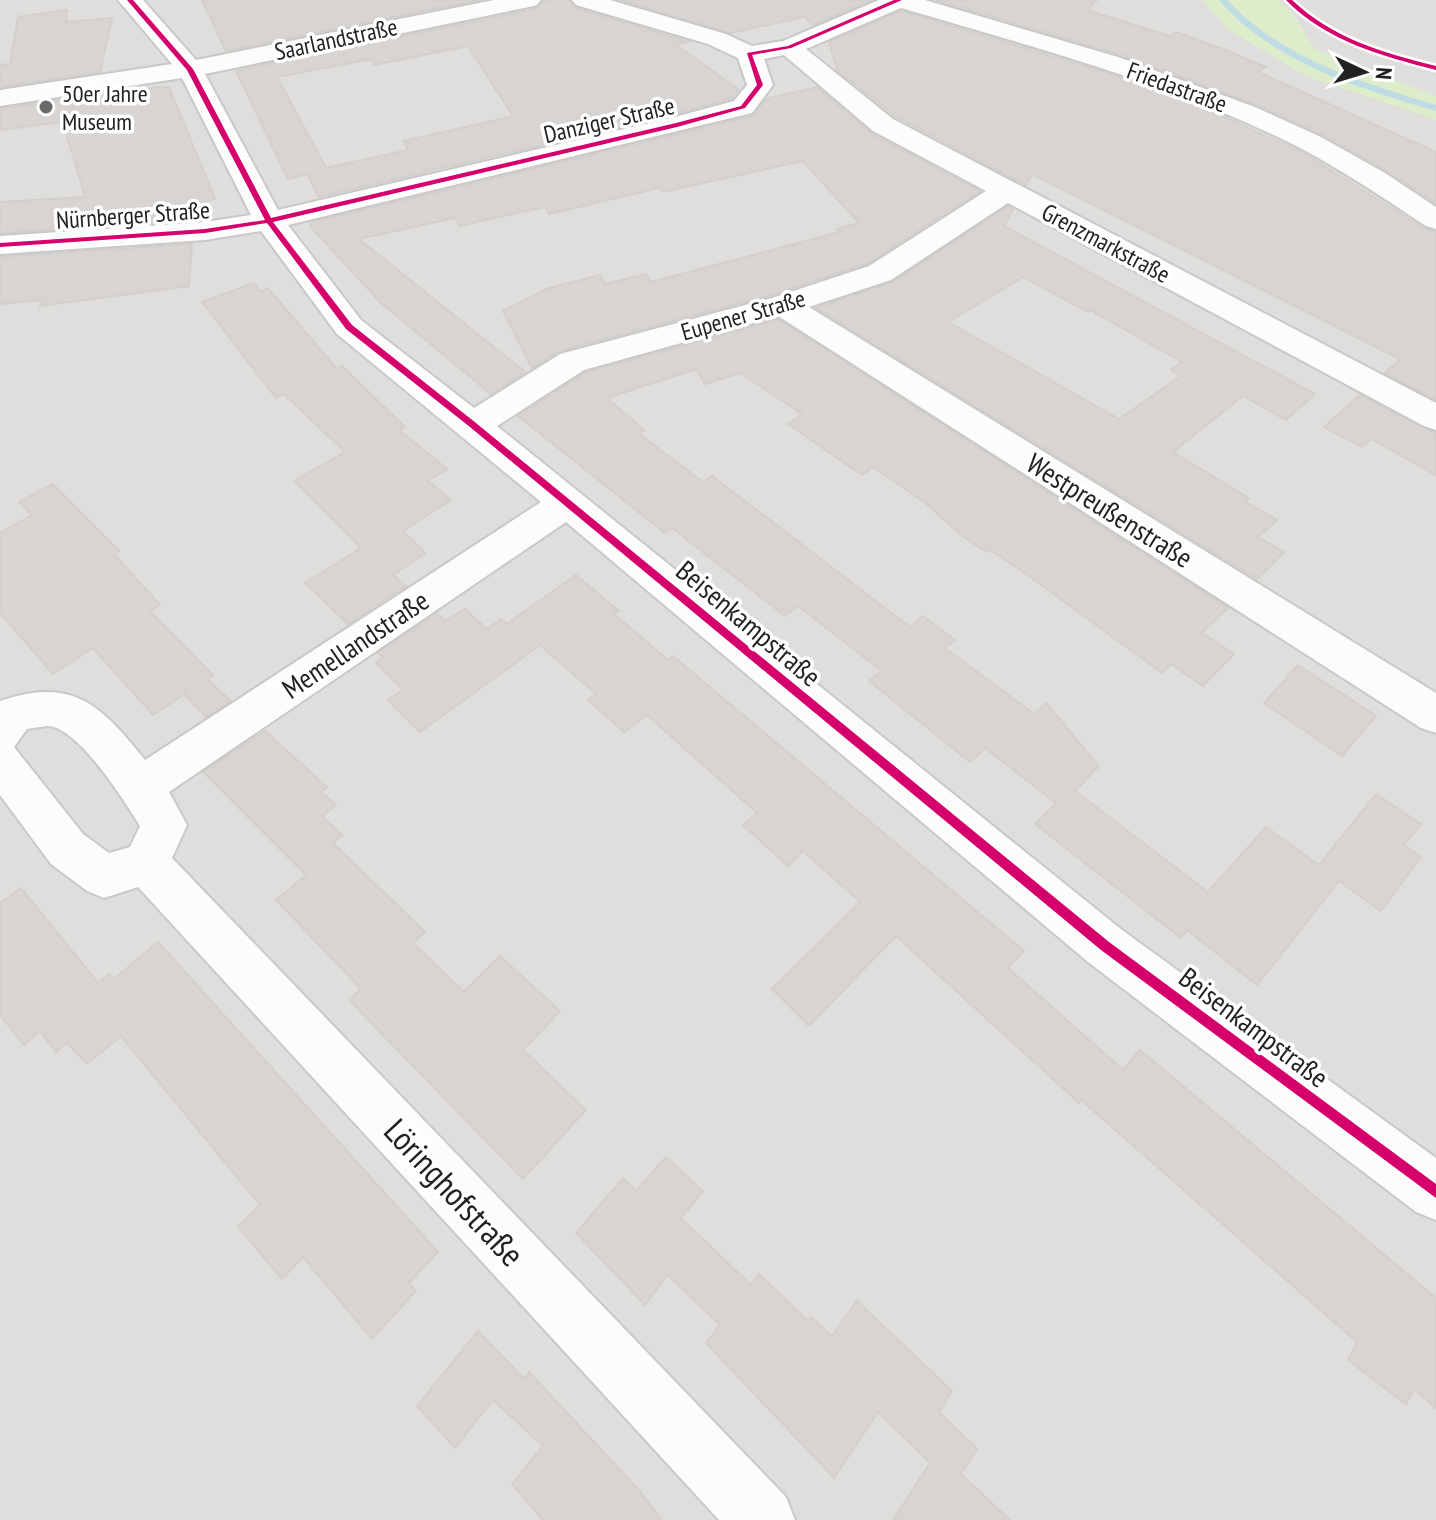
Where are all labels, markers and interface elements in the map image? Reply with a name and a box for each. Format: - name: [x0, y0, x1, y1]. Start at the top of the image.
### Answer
- street label: Saarlandstraße: [272, 11, 400, 67]
- north arrow: [1324, 32, 1404, 112]
- street label: Friedastraße: [1123, 55, 1231, 119]
- text: N: [1370, 66, 1398, 80]
- place label: 50er Jahre Museum: [62, 78, 148, 137]
- street label: Danziger Straße: [541, 90, 677, 150]
- marker: 50er Jahre Museum: [37, 98, 55, 116]
- street label: Nürnberger Straße: [55, 194, 211, 236]
- street label: Grenzmarkstraße: [1036, 196, 1176, 290]
- street label: Eupener Straße: [677, 282, 809, 348]
- street label: Westpreußenstraße: [1020, 444, 1200, 576]
- street label: Beisenkampstraße: [669, 552, 829, 694]
- street label: Memellandstraße: [275, 581, 435, 707]
- street label: Beisenkampstraße: [1172, 959, 1336, 1095]
- street label: Löringhofstraße: [375, 1109, 535, 1275]

